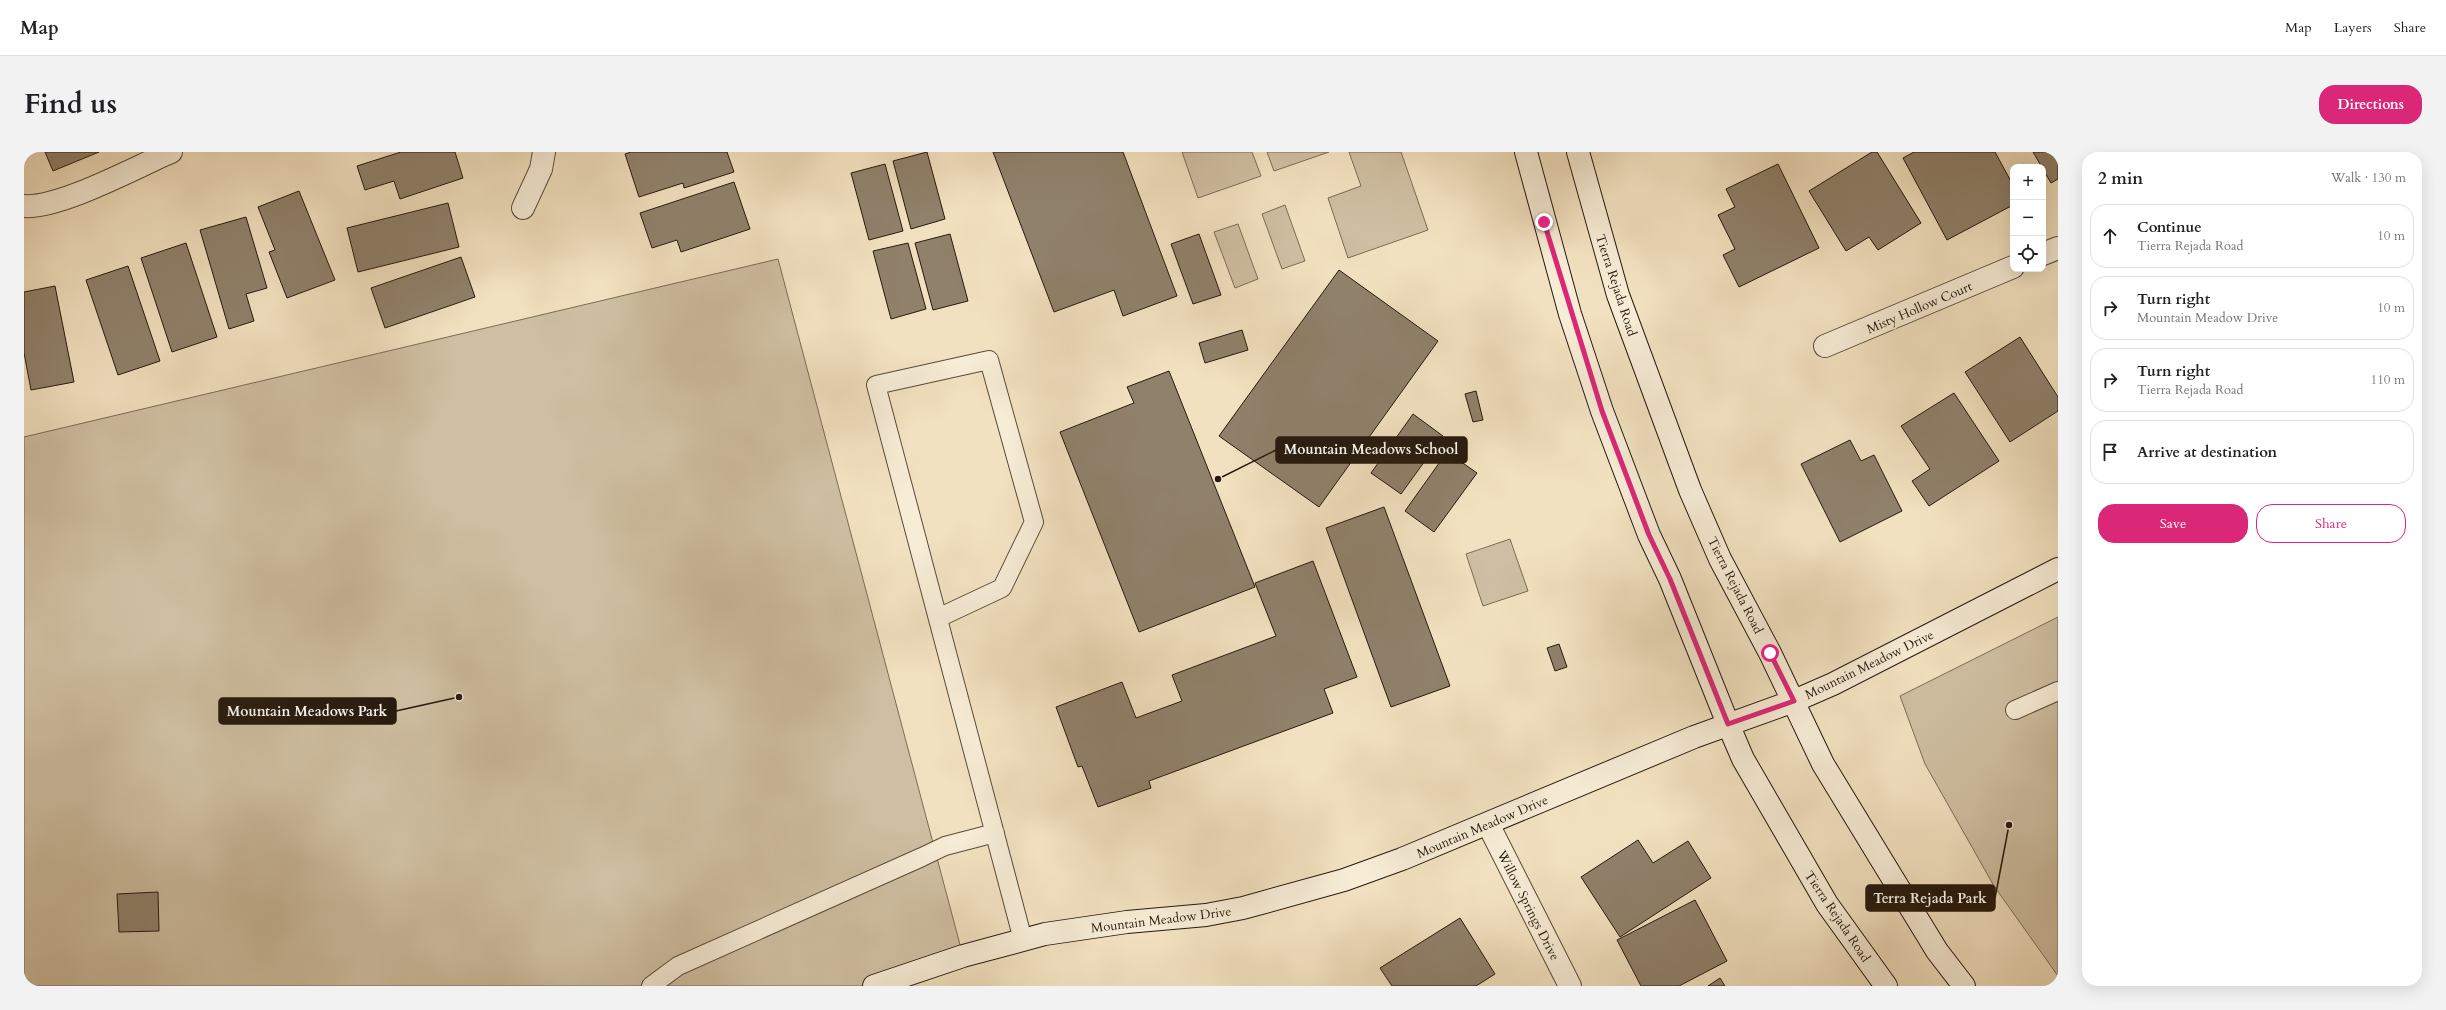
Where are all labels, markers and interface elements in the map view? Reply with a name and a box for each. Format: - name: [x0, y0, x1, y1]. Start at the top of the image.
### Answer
- text: Map: [20, 15, 59, 41]
- text: Map: [2285, 18, 2312, 37]
- text: Layers: [2334, 18, 2372, 37]
- text: Share: [2394, 18, 2426, 37]
- text: Find us: [24, 85, 117, 123]
- button: Directions: [2319, 85, 2422, 124]
- map controls: [2010, 164, 2046, 272]
- button: +: [2010, 164, 2046, 200]
- text: 2 min: [2098, 167, 2143, 190]
- text: Walk · 130 m: [2331, 169, 2406, 187]
- button: −: [2010, 200, 2046, 236]
- route end: [1535, 213, 1553, 231]
- text: Continue: [2137, 217, 2202, 237]
- icon: ahead: [2099, 225, 2121, 247]
- text: 10 m: [2377, 227, 2405, 245]
- street label: Tierra Rejada Road: [1591, 232, 1641, 339]
- button: locate: [2010, 236, 2046, 272]
- text: Tierra Rejada Road: [2137, 237, 2243, 255]
- street label: Misty Hollow Court: [1864, 278, 1975, 338]
- text: Turn right: [2137, 289, 2210, 309]
- icon: right: [2099, 297, 2121, 319]
- text: 10 m: [2377, 299, 2405, 317]
- text: Mountain Meadow Drive: [2137, 309, 2278, 327]
- text: Turn right: [2137, 361, 2210, 381]
- icon: right: [2099, 369, 2121, 391]
- text: 110 m: [2371, 371, 2405, 389]
- text: Tierra Rejada Road: [2137, 381, 2243, 399]
- callout: Mountain Meadows School: [1276, 437, 1467, 463]
- text: Mountain Meadows School: [1284, 440, 1458, 459]
- icon: arrive: [2099, 441, 2121, 463]
- text: Arrive at destination: [2137, 442, 2277, 462]
- button: Save: [2098, 504, 2248, 543]
- button: Share: [2256, 504, 2406, 543]
- street label: Tierra Rejada Road: [1703, 534, 1767, 637]
- street label: Mountain Meadow Drive: [1802, 626, 1937, 704]
- route start: [1761, 644, 1779, 662]
- callout: Mountain Meadows Park: [219, 698, 396, 724]
- text: Mountain Meadows Park: [227, 702, 388, 721]
- street label: Mountain Meadow Drive: [1414, 791, 1551, 863]
- street label: Willow Springs Drive: [1492, 846, 1564, 964]
- street label: Tierra Rejada Road: [1800, 867, 1874, 966]
- callout: Terra Rejada Park: [1866, 885, 1995, 911]
- text: Terra Rejada Park: [1873, 889, 1987, 908]
- street label: Mountain Meadow Drive: [1090, 902, 1232, 938]

